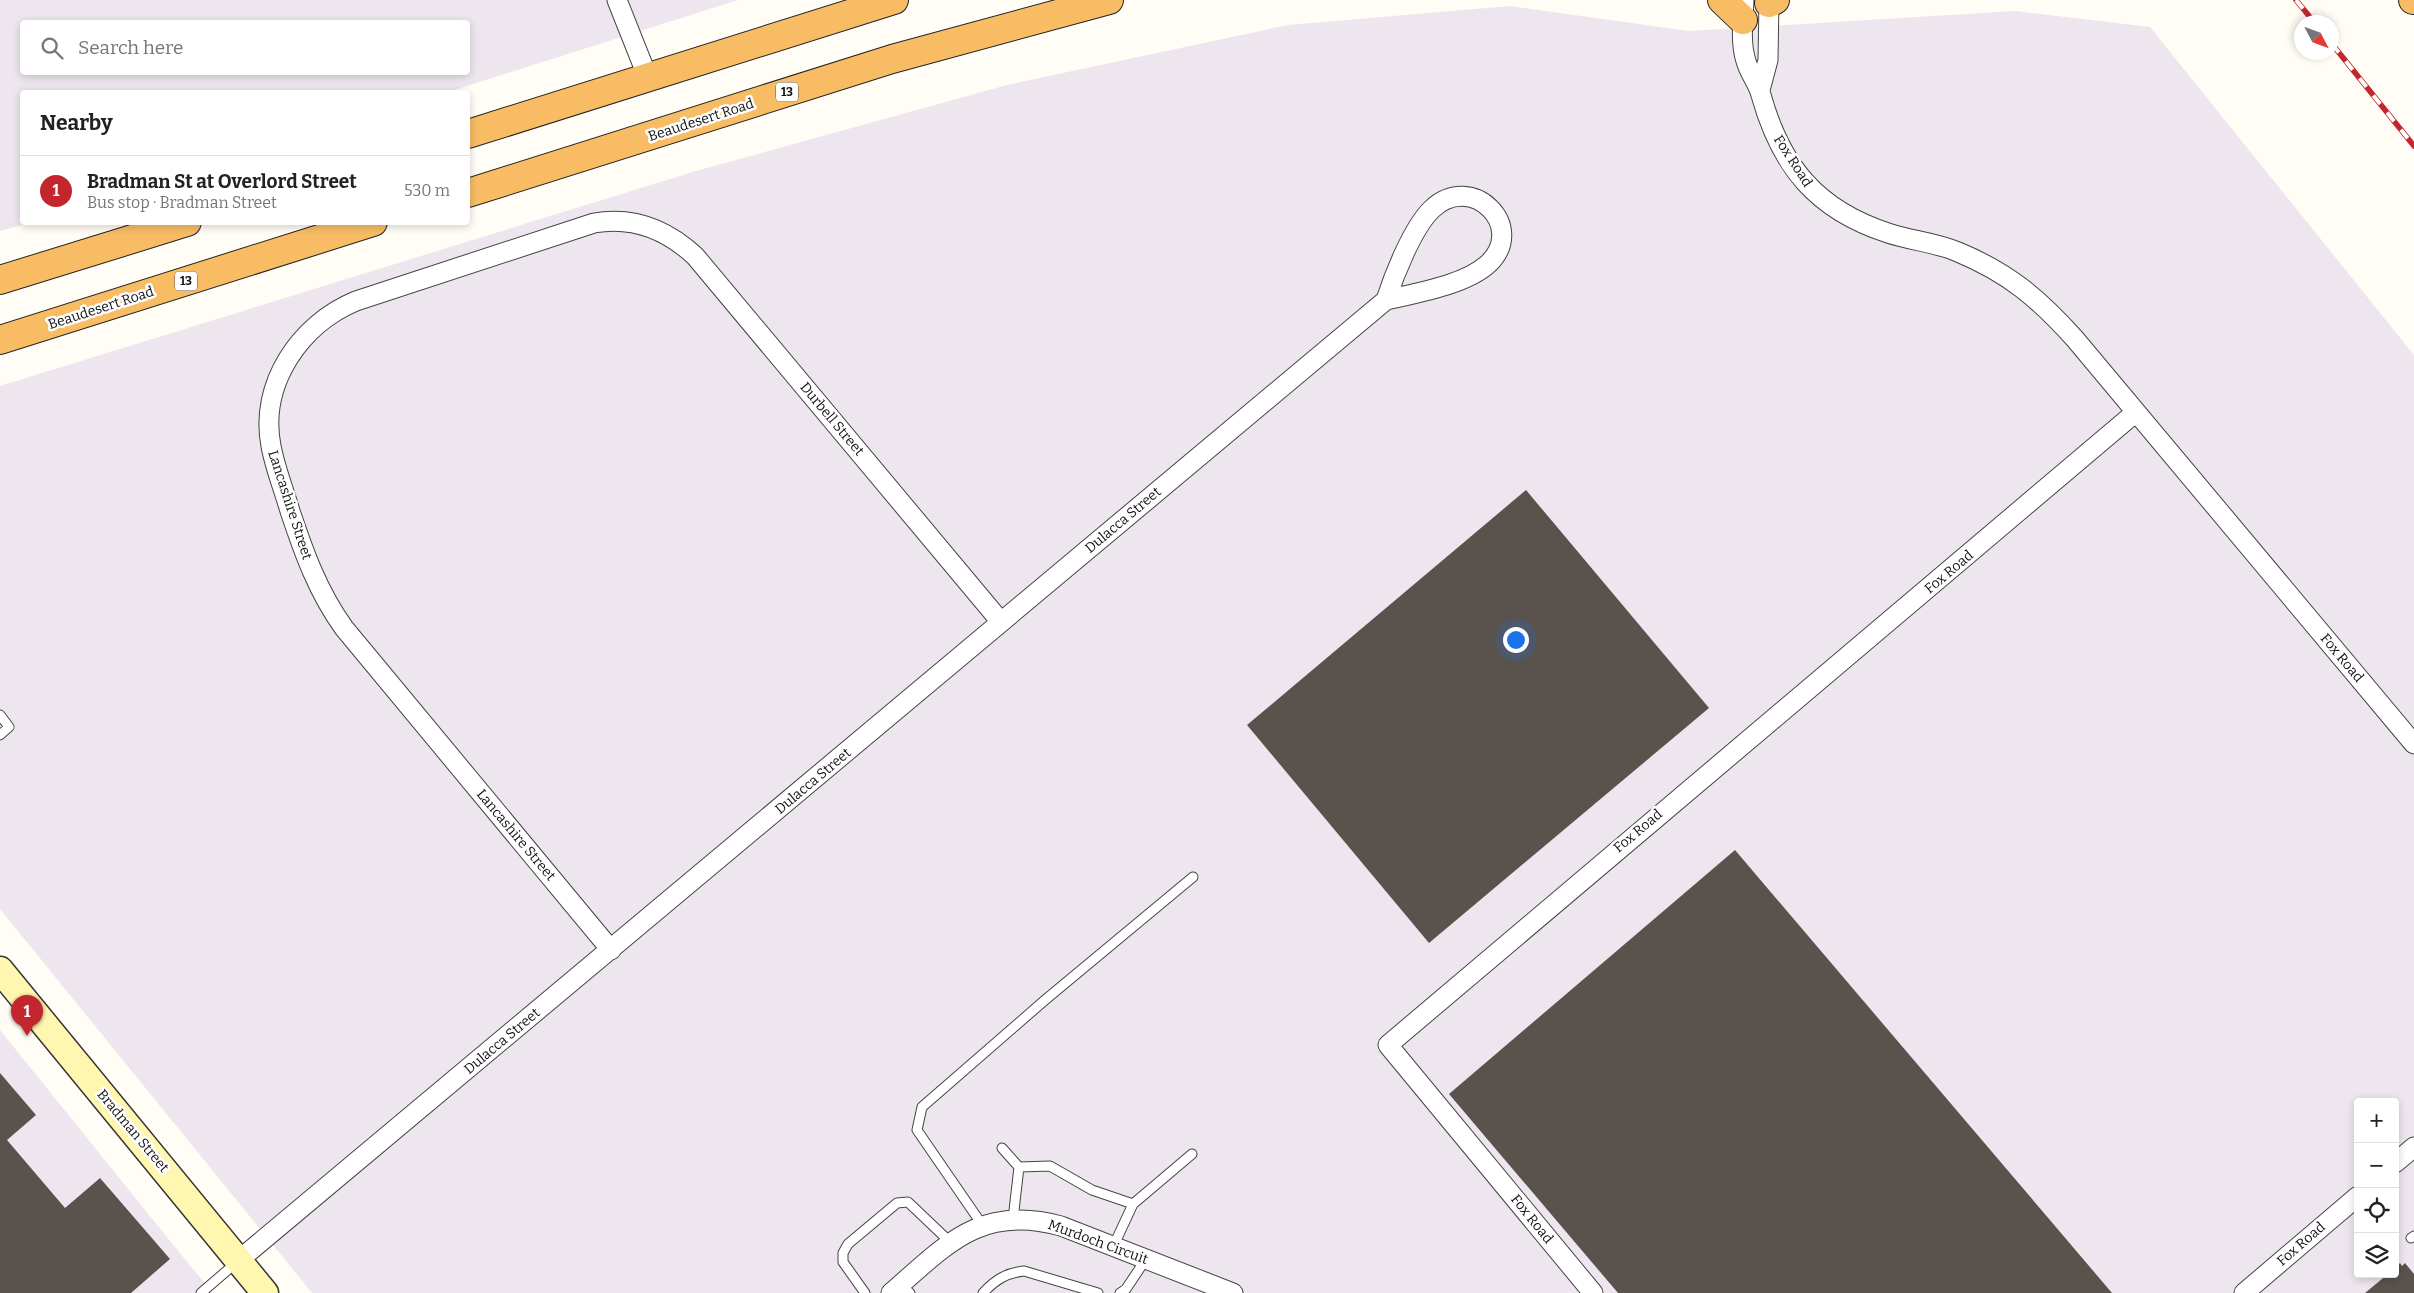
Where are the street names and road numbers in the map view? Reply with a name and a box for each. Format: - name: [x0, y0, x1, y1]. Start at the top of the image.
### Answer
- road number: 13: [776, 82, 798, 101]
- street label: Beaudesert Road: [646, 95, 756, 145]
- street label: Fox Road: [1770, 132, 1816, 190]
- road number: 13: [175, 272, 197, 290]
- street label: Beaudesert Road: [46, 283, 156, 333]
- street label: Durbell Street: [796, 379, 868, 459]
- street label: Lancashire Street: [264, 448, 316, 562]
- street label: Dulacca Street: [1082, 483, 1164, 557]
- street label: Fox Road: [1921, 547, 1977, 597]
- street label: Fox Road: [2317, 630, 2367, 686]
- street label: Dulacca Street: [772, 744, 854, 818]
- street label: Lancashire Street: [473, 786, 559, 884]
- street label: Fox Road: [1610, 806, 1666, 856]
- street label: Dulacca Street: [461, 1004, 543, 1078]
- street label: Bradman Street: [93, 1086, 173, 1176]
- street label: Fox Road: [1507, 1191, 1557, 1247]
- street label: Murdoch Circuit: [1046, 1216, 1150, 1268]
- street label: Fox Road: [2273, 1218, 2329, 1270]

